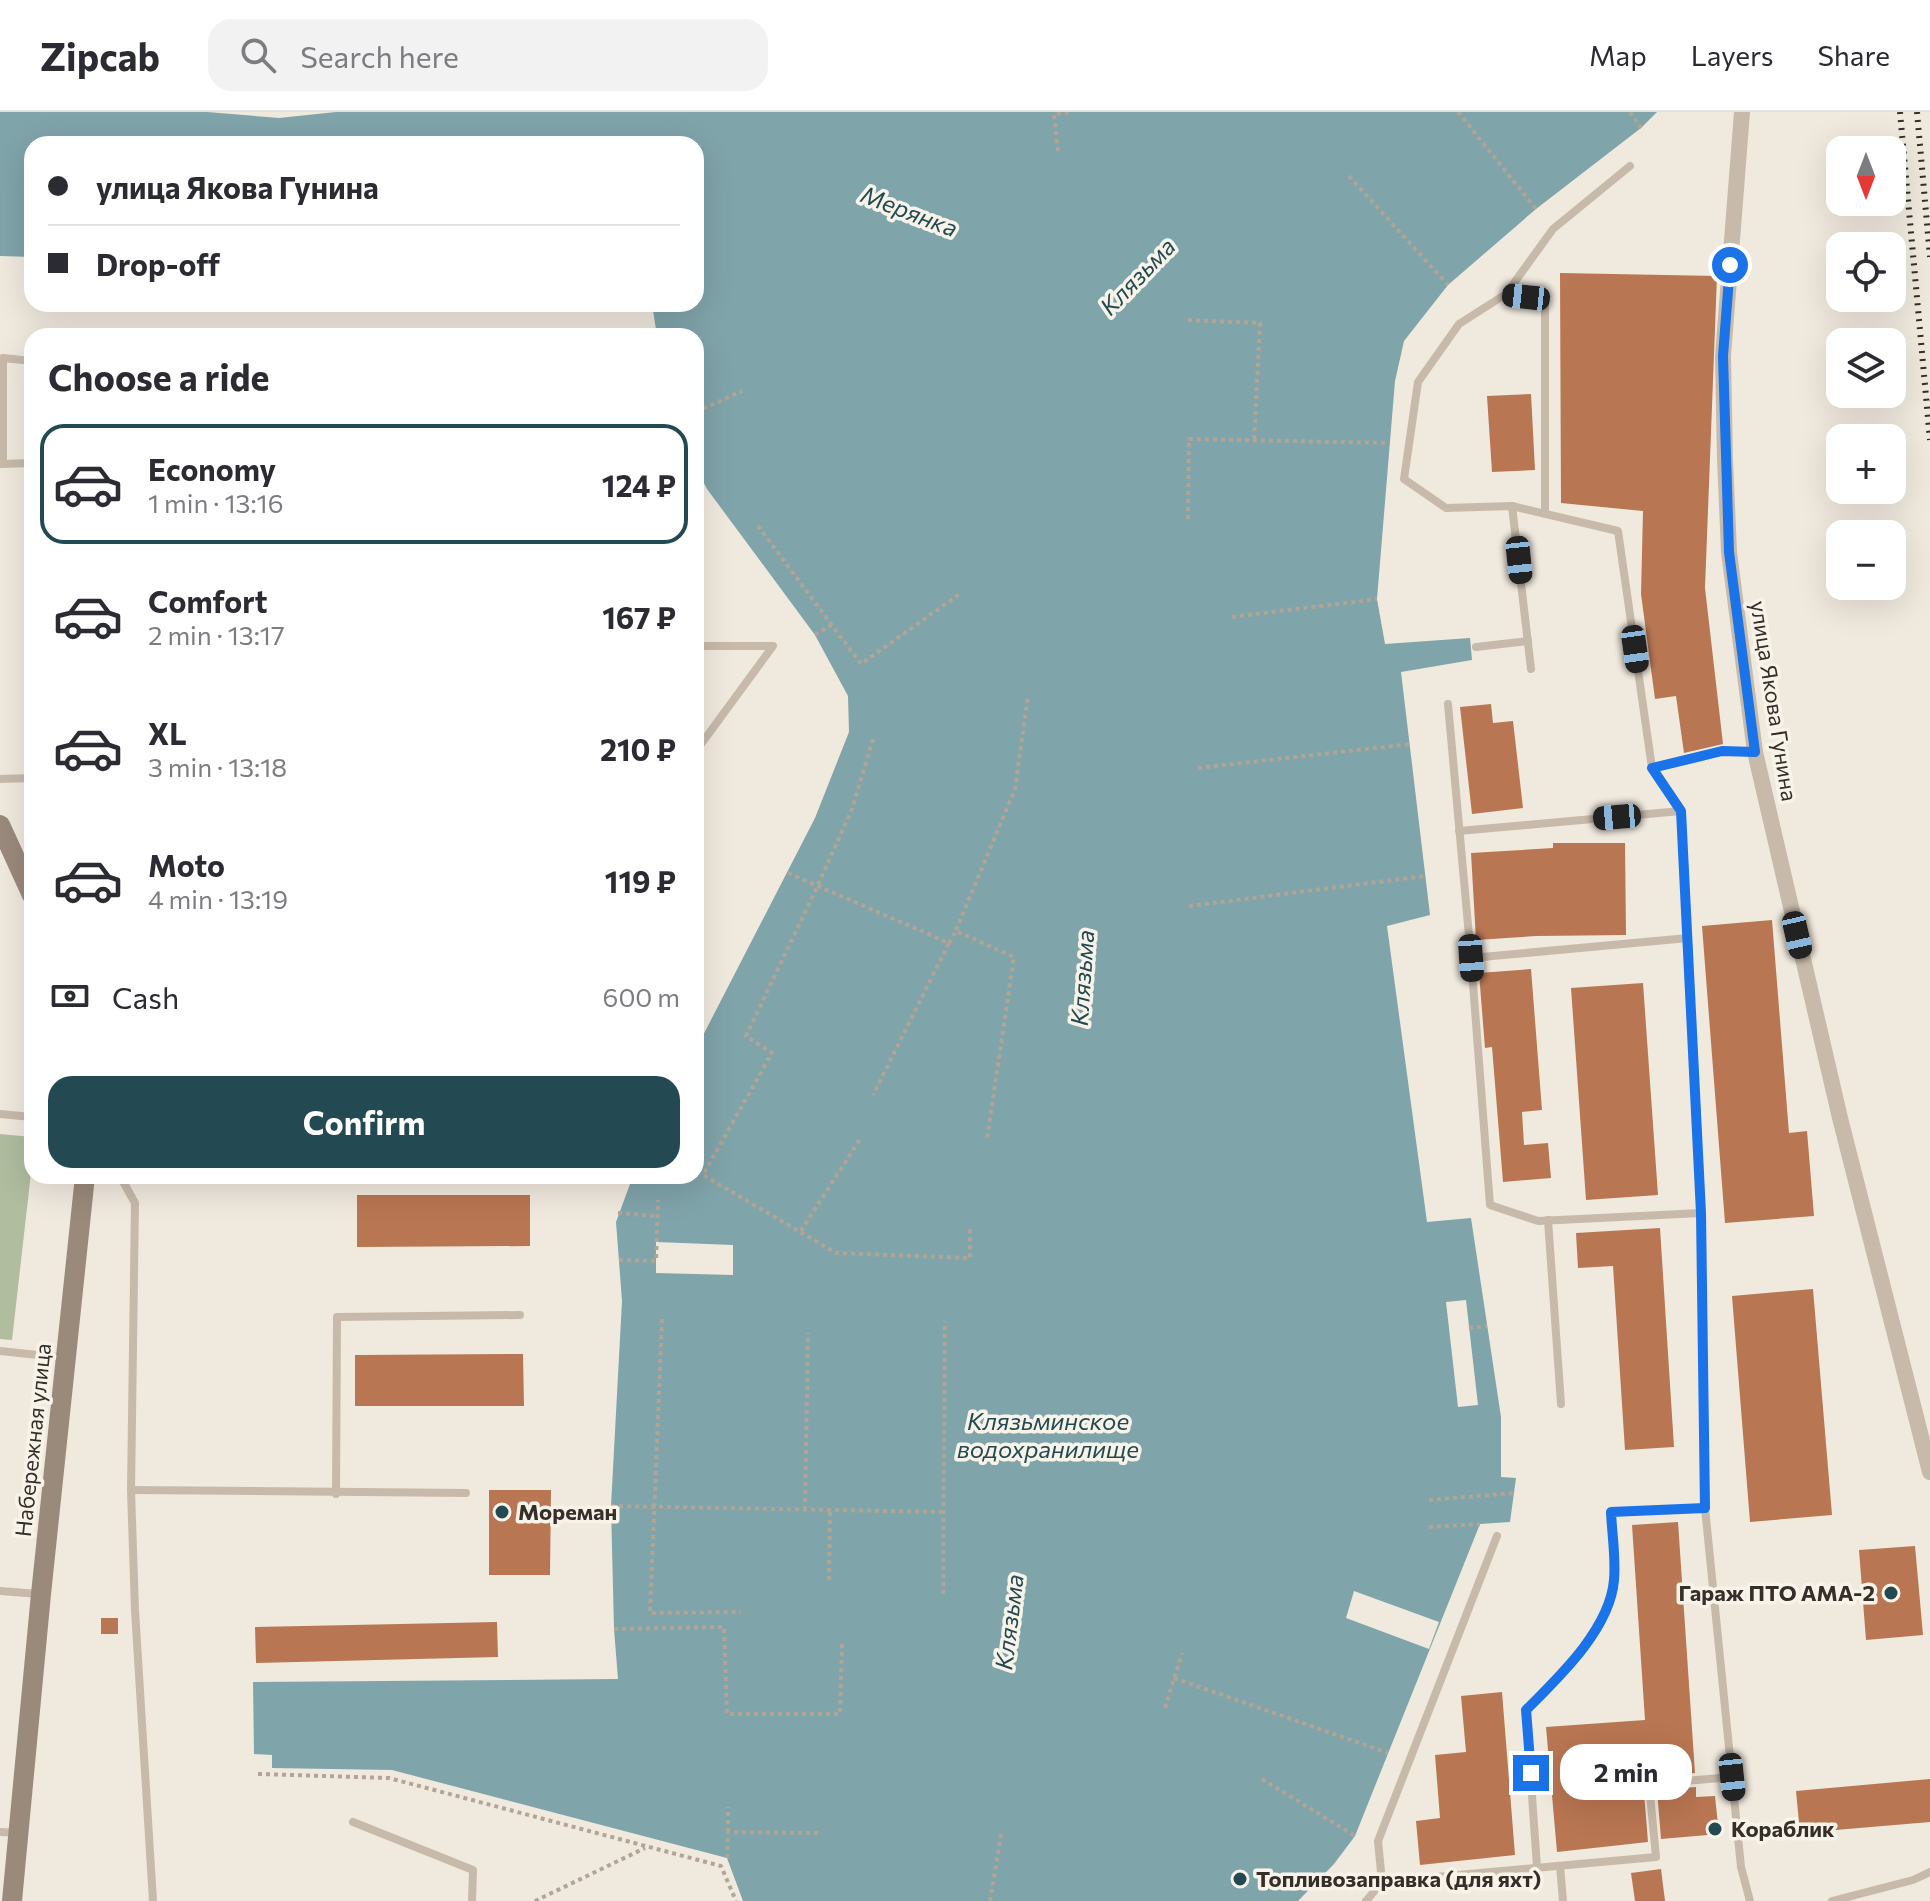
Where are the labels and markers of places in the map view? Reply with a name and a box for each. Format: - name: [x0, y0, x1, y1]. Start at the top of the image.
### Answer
- place label: Мореман: [518, 1498, 617, 1525]
- marker: Мореман: [493, 1503, 511, 1521]
- place label: Гараж ПТО АМА-2: [1679, 1579, 1875, 1606]
- marker: Гараж ПТО АМА-2: [1882, 1584, 1900, 1602]
- place label: Кораблик: [1731, 1815, 1835, 1842]
- marker: Кораблик: [1706, 1820, 1724, 1838]
- place label: Топливозаправка (для яхт): [1256, 1865, 1541, 1892]
- marker: Топливозаправка (для яхт): [1231, 1870, 1249, 1888]

